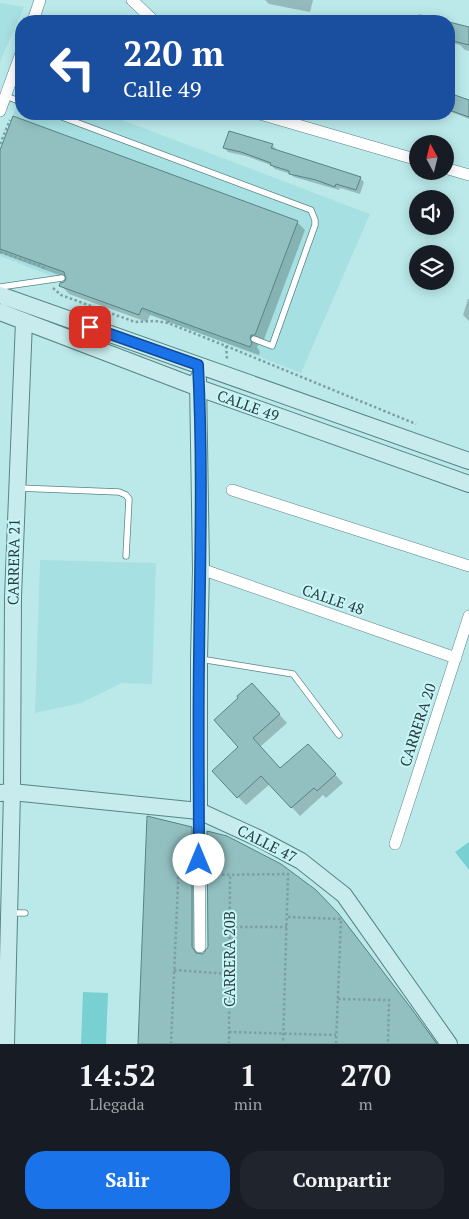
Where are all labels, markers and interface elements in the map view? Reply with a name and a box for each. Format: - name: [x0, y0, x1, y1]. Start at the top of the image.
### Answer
- text: 220 m: [123, 30, 224, 76]
- icon: left: [40, 35, 105, 100]
- text: Calle 49: [123, 74, 201, 103]
- north arrow: [409, 135, 454, 180]
- map controls: [409, 135, 454, 290]
- button: sound: [409, 190, 454, 235]
- button: layers: [409, 245, 454, 290]
- pin: [69, 306, 111, 348]
- icon: arrive: [76, 313, 104, 341]
- street label: CALLE 49: [215, 385, 282, 425]
- street label: CARRERA 21: [2, 519, 24, 605]
- street label: CALLE 48: [300, 579, 367, 619]
- street label: CARRERA 20: [394, 680, 440, 769]
- street label: CALLE 47: [234, 820, 301, 867]
- position arrow: [172, 833, 224, 885]
- street label: CARRERA 20B: [219, 911, 239, 1007]
- text: 14:52: [78, 1055, 156, 1095]
- text: 1: [240, 1055, 257, 1095]
- text: 270: [340, 1055, 391, 1095]
- text: Llegada: [89, 1093, 145, 1115]
- text: min: [234, 1093, 262, 1115]
- text: m: [359, 1093, 372, 1115]
- button: Salir: [25, 1151, 230, 1209]
- button: Compartir: [240, 1151, 444, 1209]

